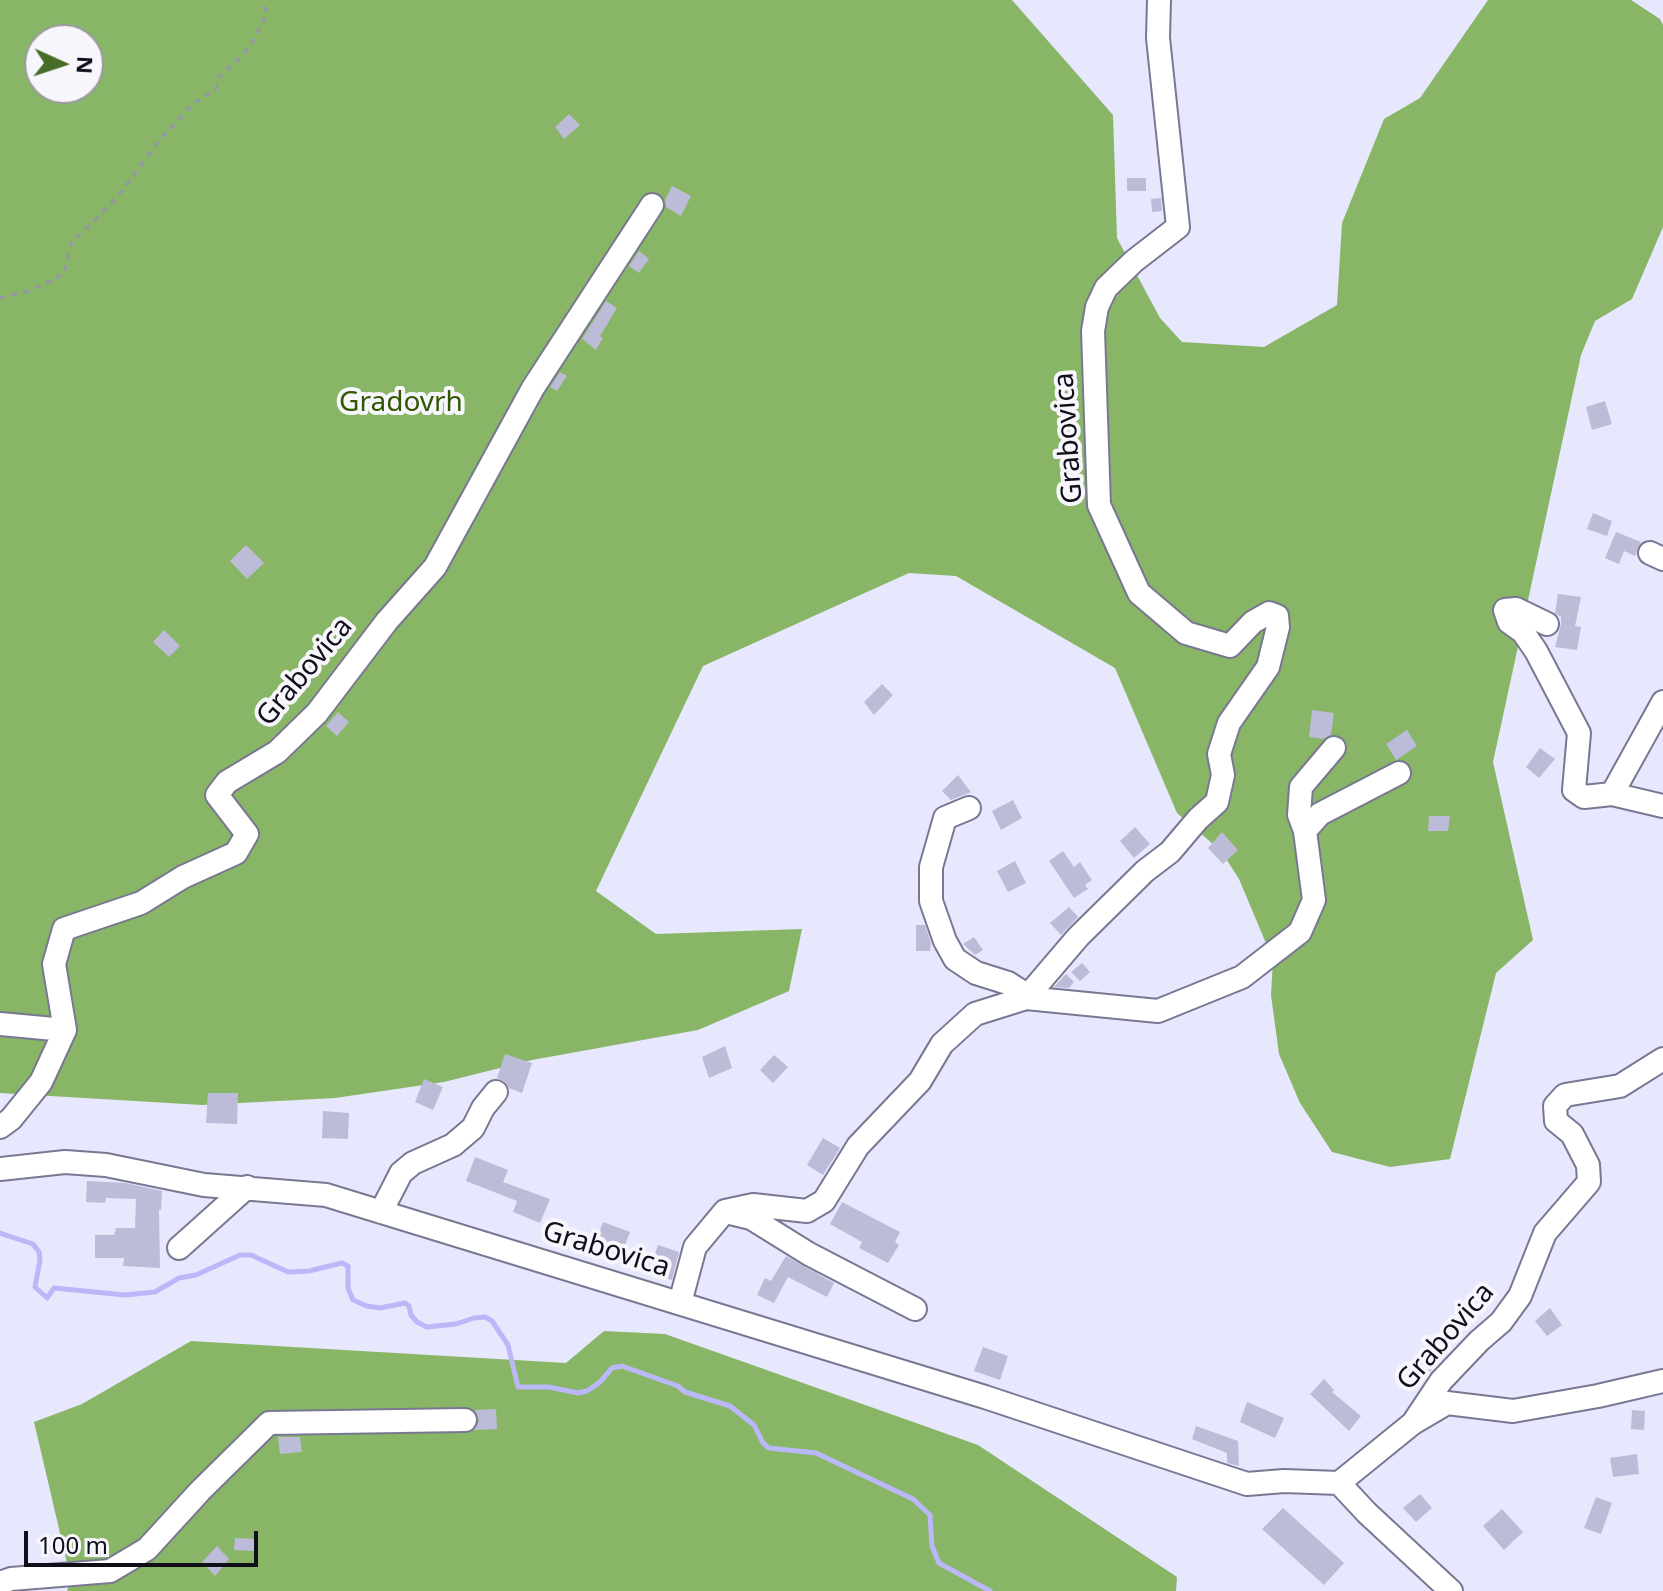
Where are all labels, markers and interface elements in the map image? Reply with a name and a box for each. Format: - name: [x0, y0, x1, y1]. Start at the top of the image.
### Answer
- north arrow: [24, 24, 104, 104]
- text: N: [71, 55, 101, 75]
- street label: Grabovica: [1048, 371, 1090, 505]
- park label: Gradovrh: [339, 386, 463, 420]
- street label: Grabovica: [250, 611, 360, 733]
- street label: Grabovica: [538, 1215, 674, 1285]
- street label: Grabovica: [1390, 1276, 1502, 1398]
- scale bar: [28, 1515, 262, 1565]
- text: 100 m: [38, 1528, 108, 1561]

